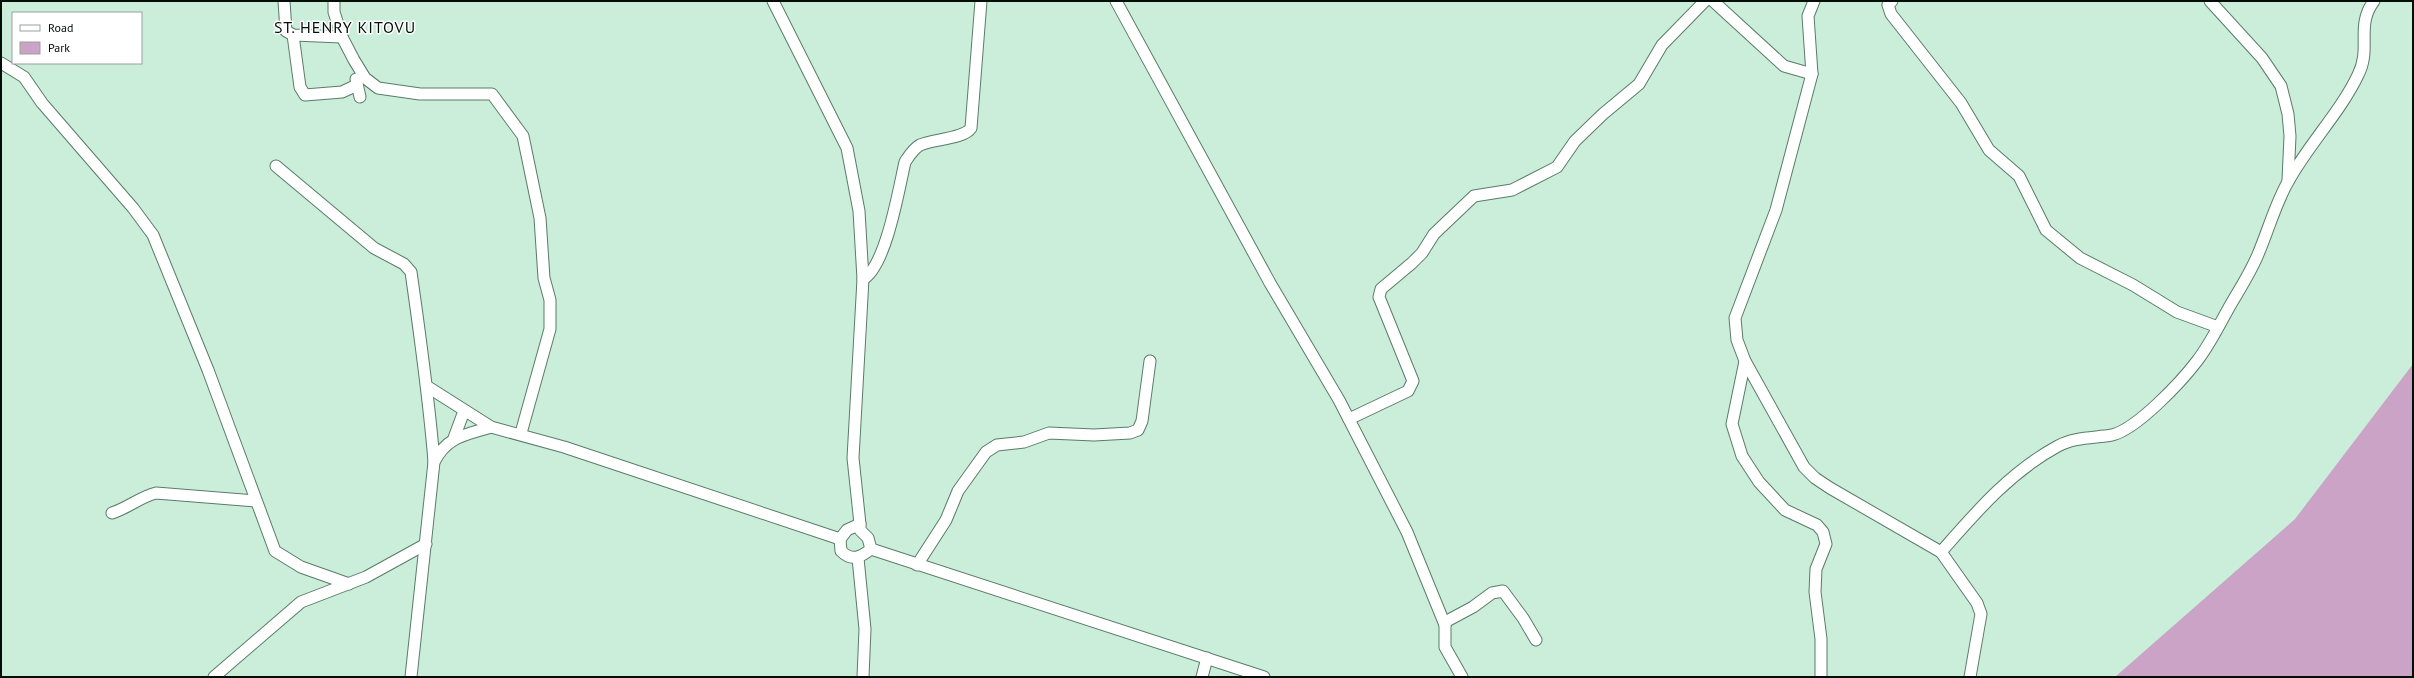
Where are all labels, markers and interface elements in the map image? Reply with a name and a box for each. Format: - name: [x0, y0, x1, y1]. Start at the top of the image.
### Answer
- legend: [12, 12, 142, 64]
- district label: ST. HENRY KITOVU: [274, 17, 416, 37]
- text: Road: [48, 20, 73, 35]
- text: Park: [48, 40, 70, 55]

